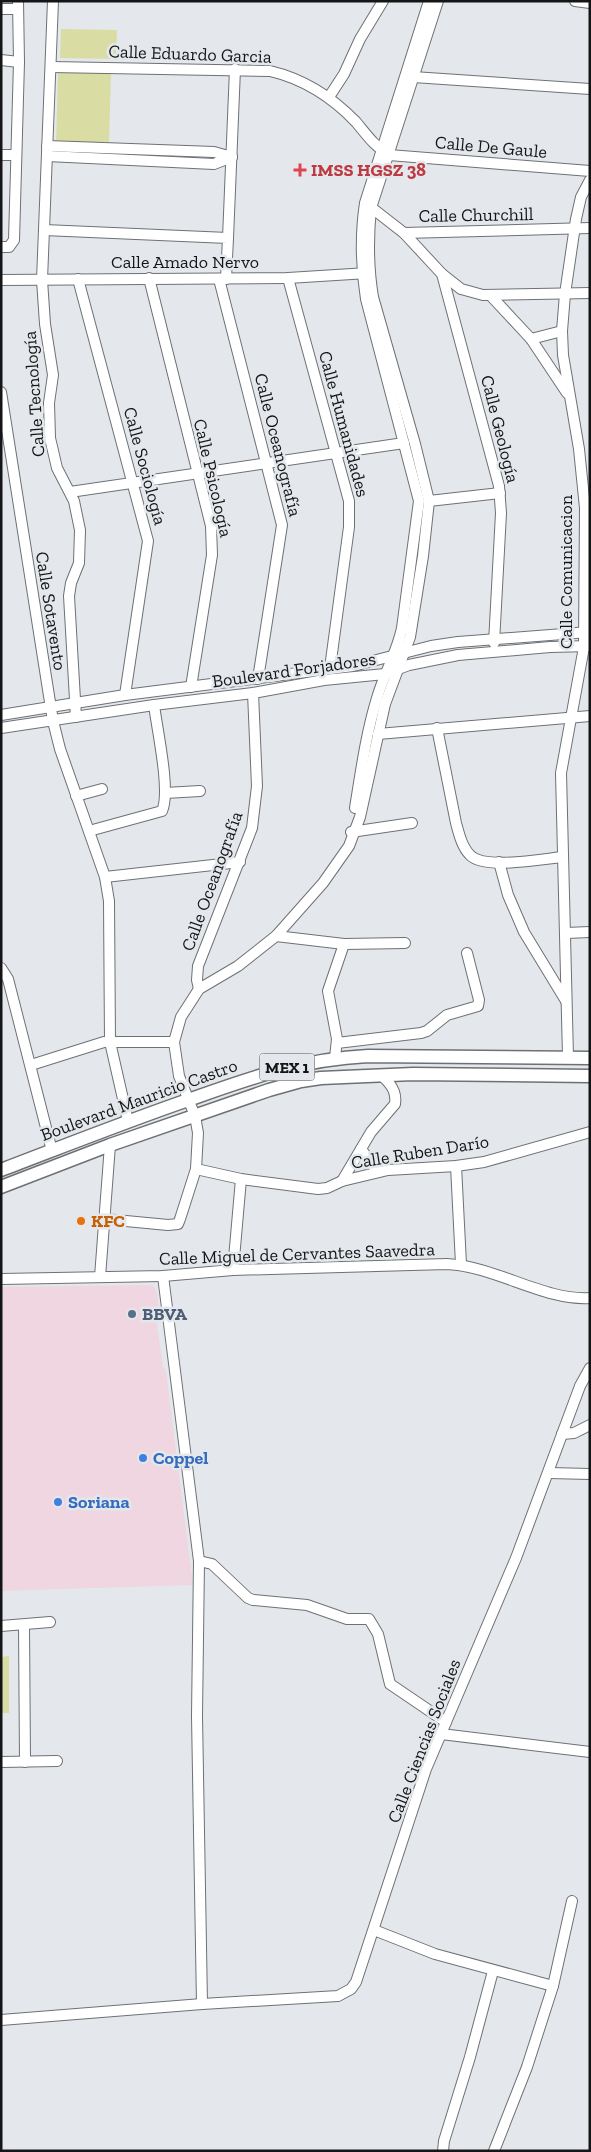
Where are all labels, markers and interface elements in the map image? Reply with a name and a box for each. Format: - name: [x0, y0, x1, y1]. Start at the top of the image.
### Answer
- street label: Calle Eduardo Garcia: [108, 40, 272, 68]
- street label: Calle De Gaule: [434, 131, 548, 163]
- place label: IMSS HGSZ 38: [311, 159, 426, 181]
- marker: IMSS HGSZ 38: [293, 163, 307, 177]
- street label: Calle Churchill: [418, 203, 534, 227]
- street label: Calle Amado Nervo: [111, 251, 259, 273]
- street label: Calle Tecnología: [19, 330, 49, 458]
- street label: Calle Humanidades: [314, 349, 374, 499]
- street label: Calle Oceanografía: [250, 371, 307, 519]
- street label: Calle Geología: [476, 373, 524, 485]
- street label: Calle Sociología: [119, 404, 171, 528]
- street label: Calle Psicología: [189, 417, 237, 540]
- street label: Calle Comunicacion: [555, 494, 577, 649]
- street label: Calle Sotavento: [31, 550, 71, 672]
- street label: Boulevard Forjadores: [211, 648, 377, 692]
- street label: Calle Oceanografía: [177, 808, 248, 954]
- street label: Boulevard Mauricio Castro: [38, 1054, 240, 1146]
- road number: MEX 1: [260, 1054, 314, 1080]
- street label: Calle Ruben Darío: [350, 1130, 490, 1174]
- place label: KFC: [91, 1210, 125, 1232]
- marker: KFC: [75, 1215, 87, 1227]
- street label: Calle Miguel de Cervantes Saavedra: [159, 1238, 436, 1270]
- place label: BBVA: [142, 1303, 188, 1325]
- marker: BBVA: [126, 1308, 138, 1320]
- place label: Coppel: [153, 1447, 208, 1469]
- marker: Coppel: [137, 1452, 149, 1464]
- place label: Soriana: [68, 1491, 130, 1513]
- marker: Soriana: [52, 1496, 64, 1508]
- street label: Calle Ciencias Sociales: [383, 1656, 465, 1826]

